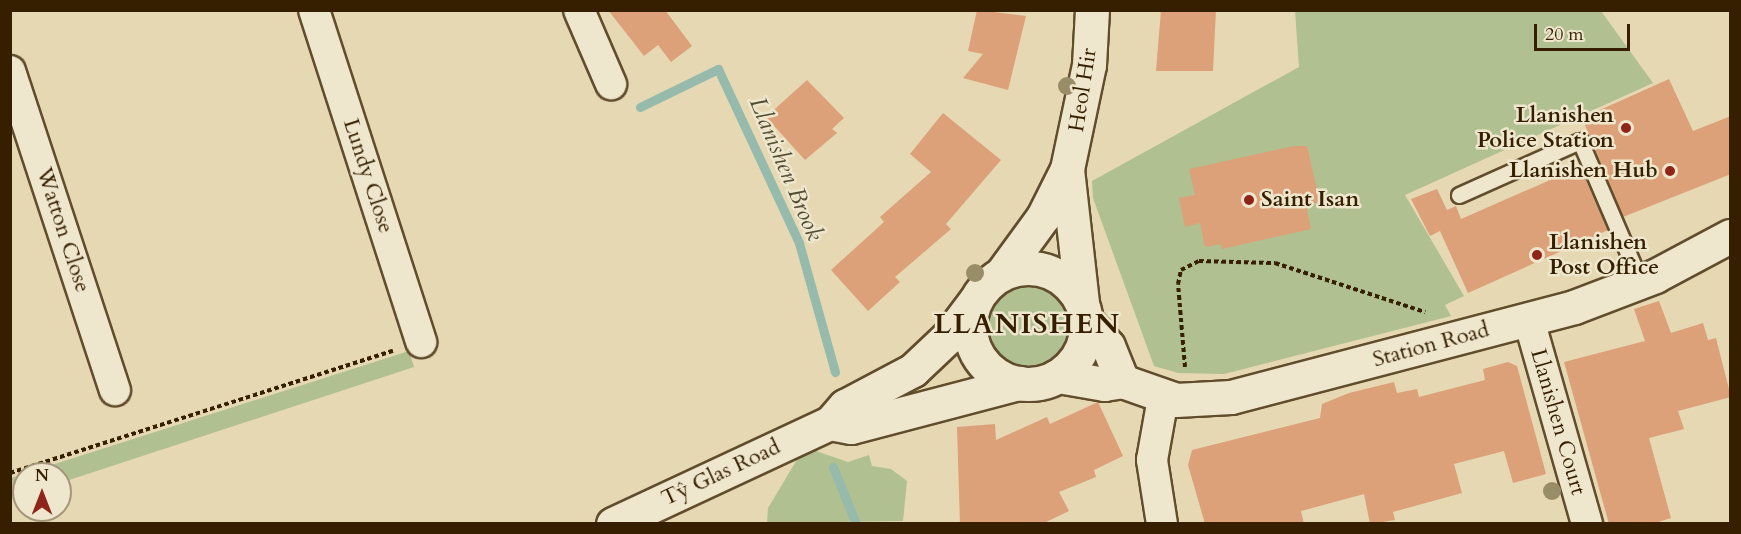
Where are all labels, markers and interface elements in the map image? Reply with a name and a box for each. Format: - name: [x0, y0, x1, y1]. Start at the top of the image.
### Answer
- scale bar: [1537, 12, 1633, 50]
- text: 20 m: [1545, 22, 1584, 47]
- street label: Heol Hir: [1063, 46, 1103, 134]
- water label: Llanishen Brook: [743, 93, 829, 245]
- place label: Llanishen Police Station: [1477, 102, 1614, 154]
- street label: Lundy Close: [337, 115, 399, 237]
- marker: Llanishen Police Station: [1619, 121, 1633, 135]
- place label: Llanishen Hub: [1509, 158, 1658, 184]
- street label: Watton Close: [30, 164, 96, 296]
- marker: Llanishen Hub: [1663, 164, 1677, 178]
- place label: Saint Isan: [1261, 187, 1359, 213]
- marker: Saint Isan: [1242, 193, 1256, 207]
- place label: Llanishen Post Office: [1549, 229, 1659, 280]
- marker: Llanishen Post Office: [1530, 248, 1544, 262]
- district label: LLANISHEN: [934, 307, 1120, 341]
- street label: Station Road: [1370, 317, 1492, 373]
- street label: Llanishen Court: [1525, 346, 1591, 498]
- street label: Tŷ Glas Road: [657, 434, 785, 512]
- north arrow: [12, 462, 72, 522]
- text: N: [35, 465, 49, 487]

